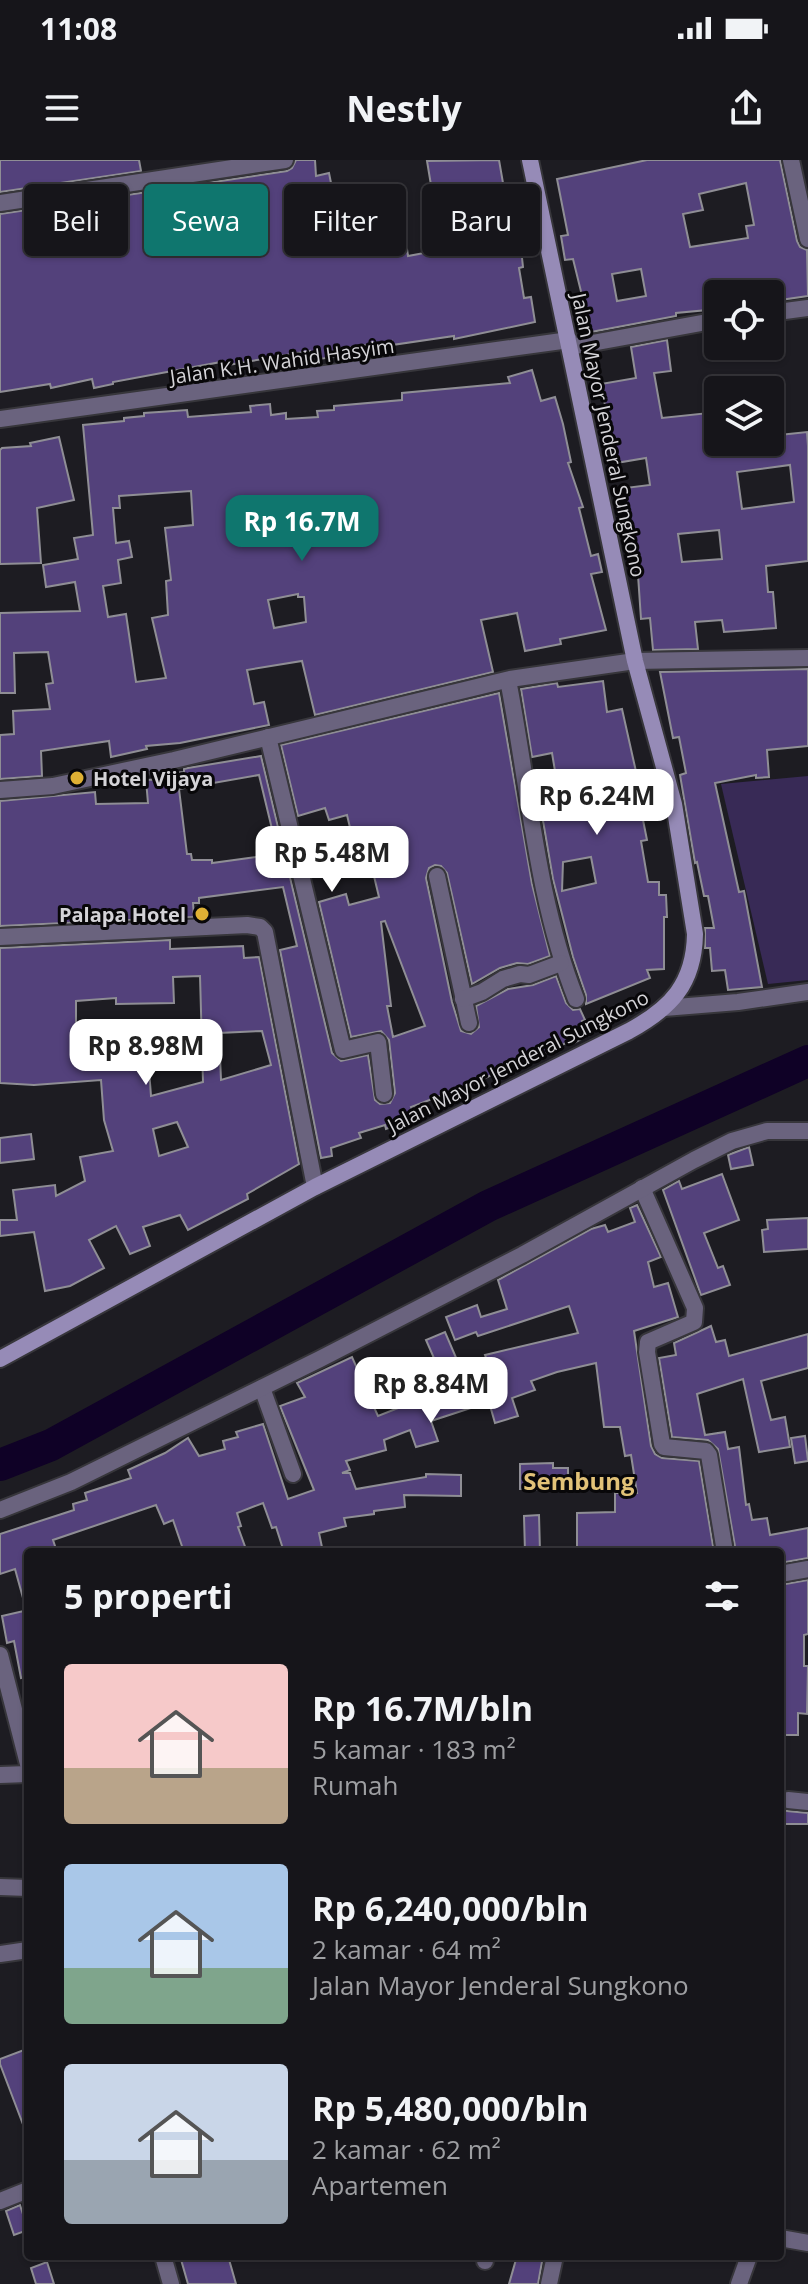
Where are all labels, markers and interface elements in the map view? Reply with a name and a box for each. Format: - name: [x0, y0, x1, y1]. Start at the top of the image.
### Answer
- text: 11:08: [40, 8, 117, 49]
- text: Nestly: [346, 84, 462, 133]
- icon: menu: [40, 86, 84, 130]
- icon: share: [724, 86, 768, 130]
- chip: Beli: [24, 184, 128, 256]
- chip: Sewa: [144, 184, 268, 256]
- chip: Filter: [284, 184, 406, 256]
- chip: Baru: [422, 184, 540, 256]
- map controls: [704, 280, 784, 456]
- button: locate: [704, 280, 784, 360]
- street label: Jalan Mayor Jenderal Sungkono: [565, 289, 652, 579]
- street label: Jalan K.H. Wahid Hasyim: [166, 332, 396, 390]
- button: layers: [704, 376, 784, 456]
- pin: Rp 16.7M: [219, 495, 385, 563]
- text: Rp 16.7M: [244, 503, 360, 539]
- place label: Hotel Vijaya: [93, 765, 213, 792]
- marker: Hotel Vijaya: [68, 769, 86, 787]
- pin: Rp 6.24M: [514, 769, 680, 837]
- text: Rp 6.24M: [539, 777, 655, 813]
- pin: Rp 5.48M: [249, 826, 415, 894]
- text: Rp 5.48M: [274, 834, 390, 870]
- place label: Palapa Hotel: [59, 901, 186, 928]
- marker: Palapa Hotel: [193, 905, 211, 923]
- street label: Jalan Mayor Jenderal Sungkono: [381, 983, 653, 1140]
- pin: Rp 8.98M: [63, 1019, 229, 1087]
- text: Rp 8.98M: [88, 1027, 204, 1063]
- pin: Rp 8.84M: [348, 1357, 514, 1425]
- text: Rp 8.84M: [373, 1365, 489, 1401]
- district label: Sembung: [523, 1464, 635, 1497]
- text: 5 properti: [64, 1573, 232, 1619]
- icon: filters: [700, 1574, 744, 1618]
- text: Rp 16.7M/bln: [312, 1685, 533, 1731]
- icon: home: [128, 1696, 224, 1792]
- text: 5 kamar · 183 m²: [312, 1731, 516, 1767]
- text: Rumah: [312, 1767, 398, 1803]
- text: Rp 6,240,000/bln: [312, 1885, 589, 1931]
- icon: home: [128, 1896, 224, 1992]
- text: 2 kamar · 64 m²: [312, 1931, 501, 1967]
- text: Jalan Mayor Jenderal Sungkono: [312, 1967, 689, 2003]
- text: Rp 5,480,000/bln: [312, 2085, 589, 2131]
- icon: home: [128, 2096, 224, 2192]
- text: 2 kamar · 62 m²: [312, 2131, 501, 2167]
- text: Apartemen: [312, 2167, 448, 2203]

